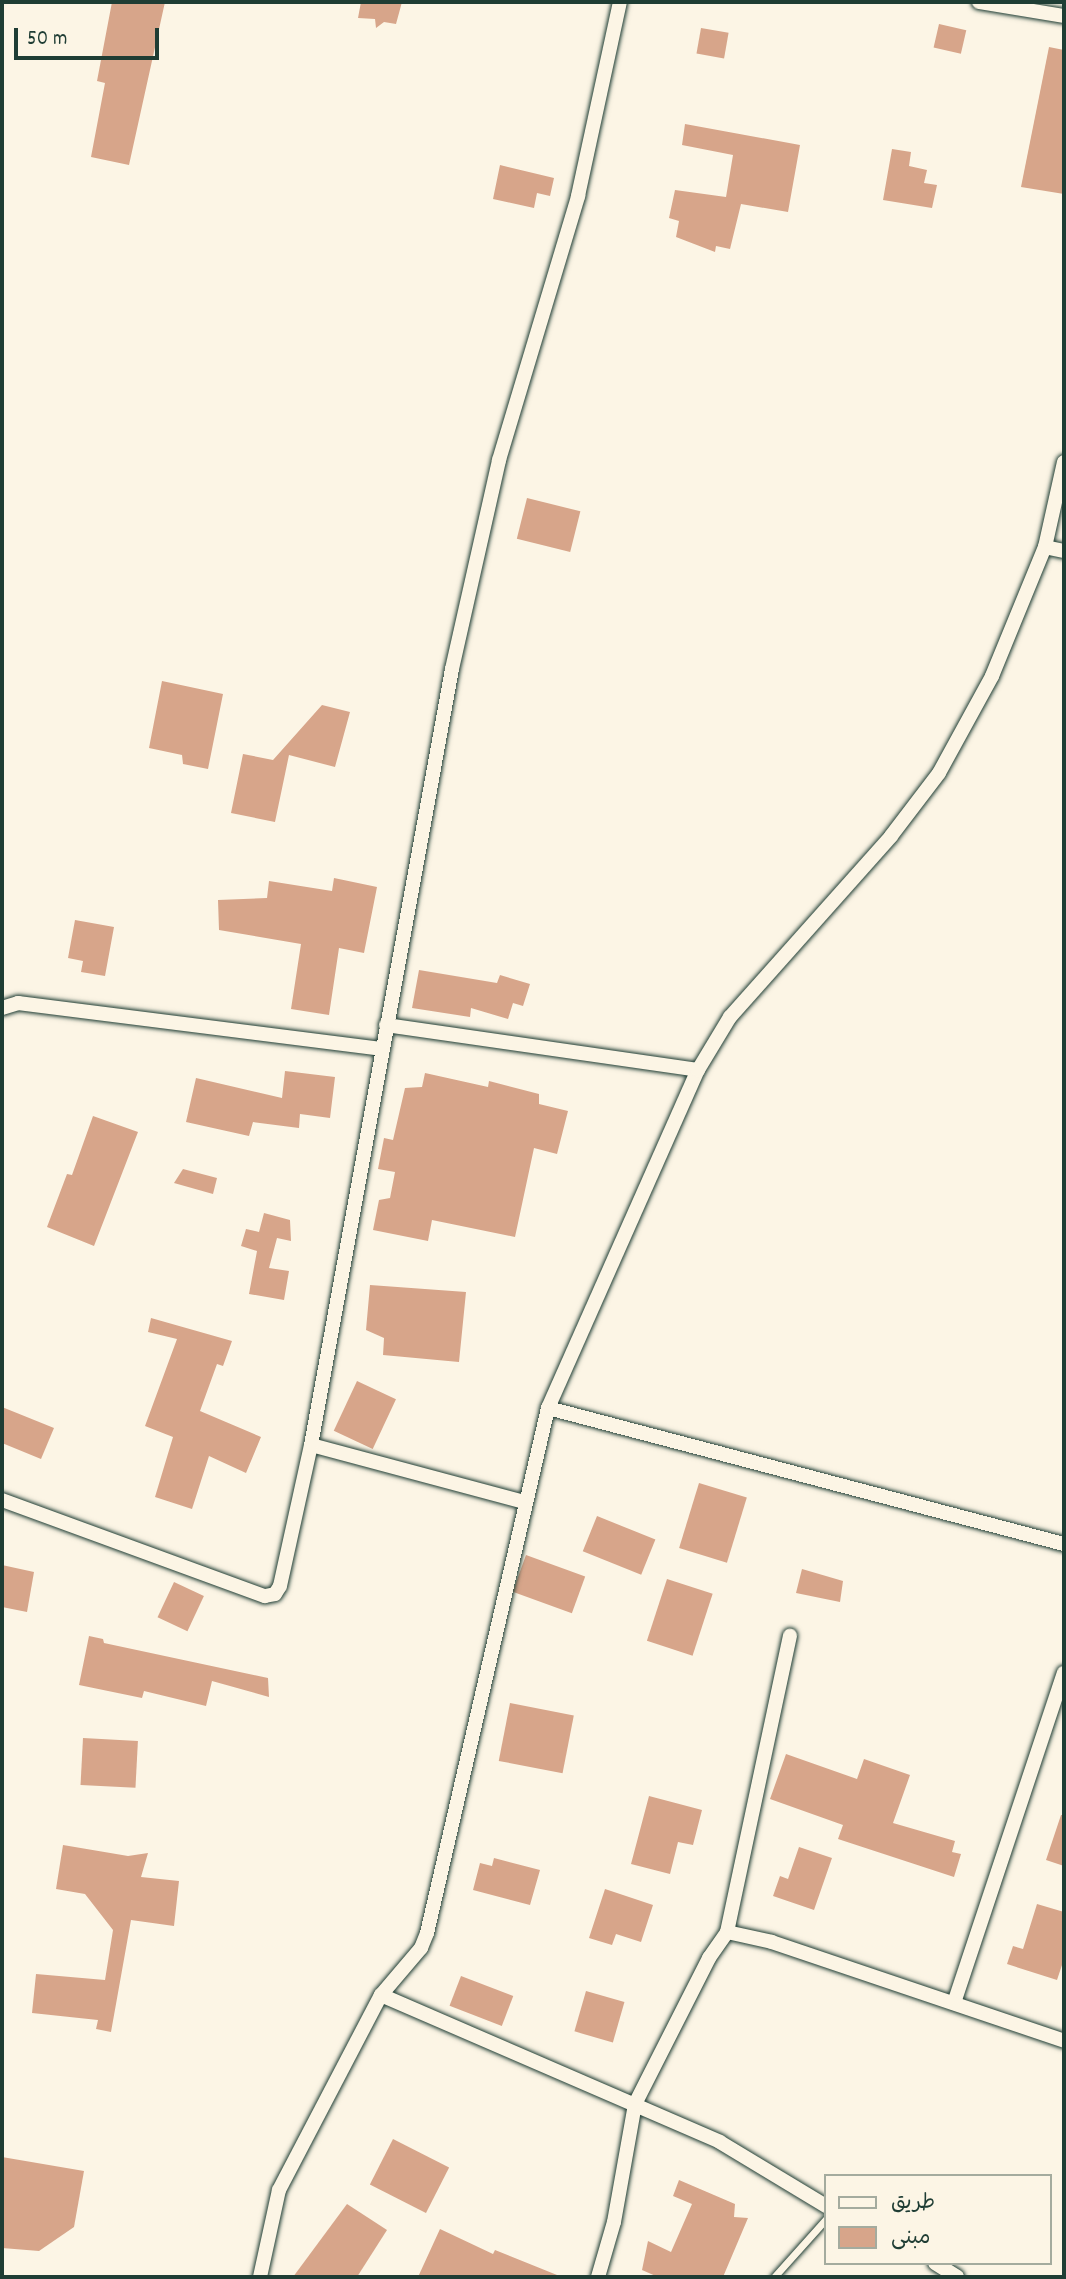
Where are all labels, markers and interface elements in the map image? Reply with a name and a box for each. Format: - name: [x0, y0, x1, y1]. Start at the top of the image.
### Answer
- scale bar: [18, 14, 163, 58]
- text: 50 m: [27, 25, 67, 55]
- legend: [824, 2174, 1052, 2265]
- text: طريق: [891, 2189, 935, 2219]
- text: مبنى: [891, 2224, 930, 2254]

